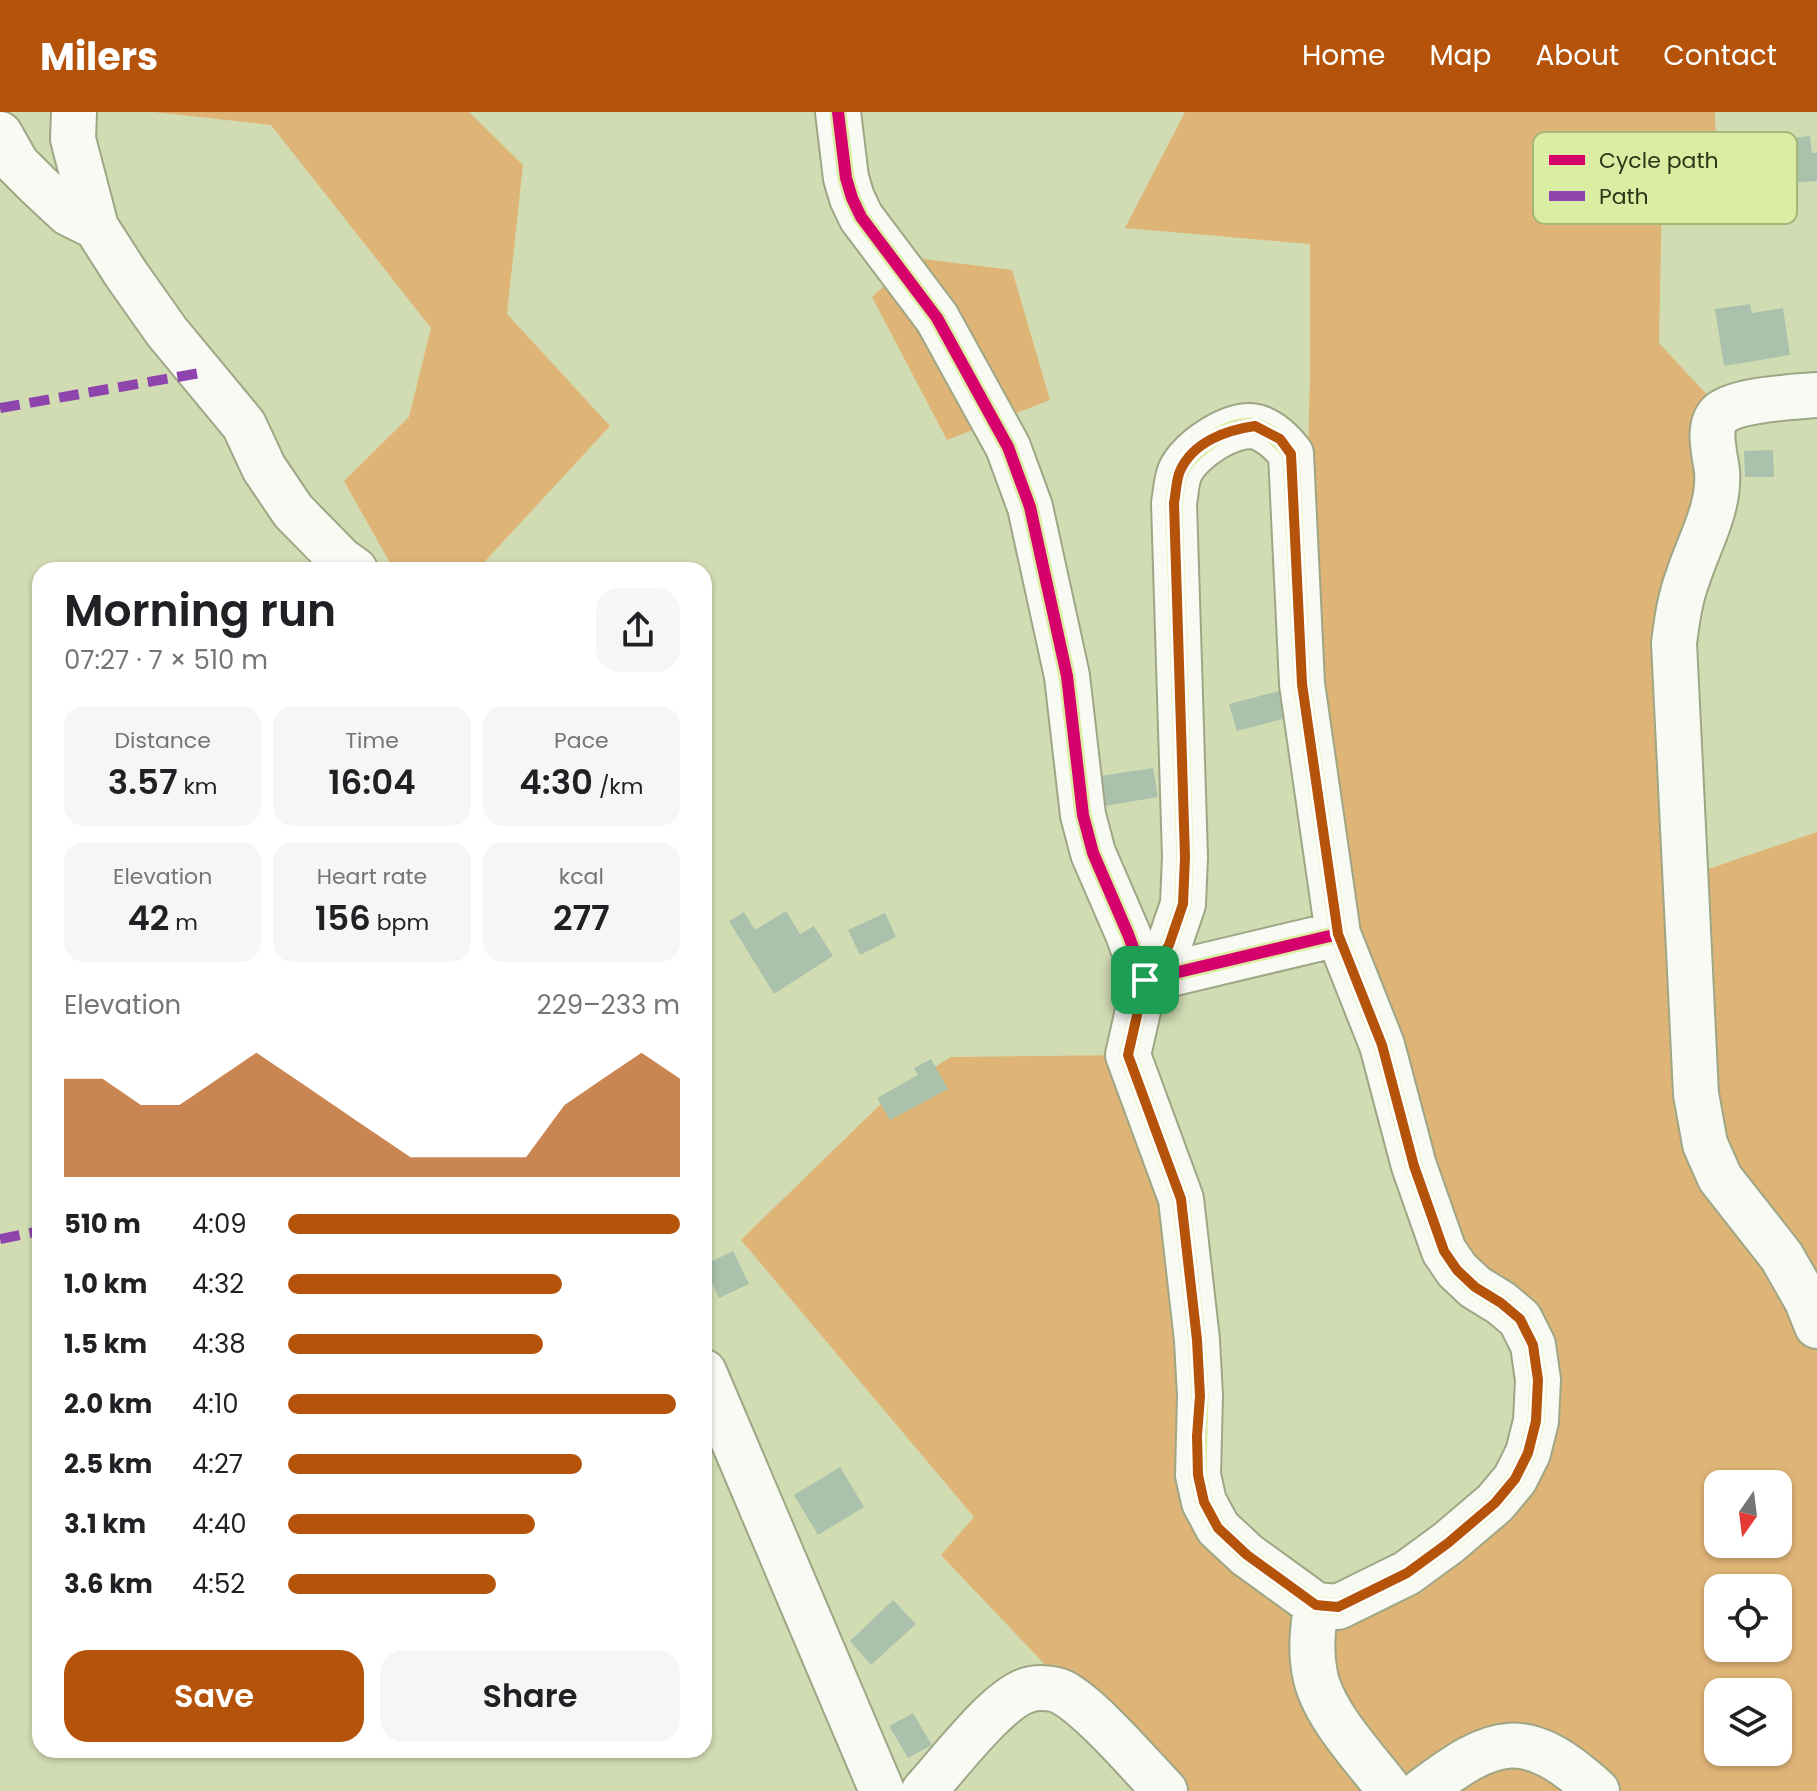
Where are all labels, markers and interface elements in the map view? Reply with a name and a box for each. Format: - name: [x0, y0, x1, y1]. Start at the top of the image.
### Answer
- text: Milers: [40, 30, 158, 83]
- text: Home: [1302, 36, 1385, 75]
- text: Map: [1429, 36, 1491, 75]
- text: About: [1535, 36, 1619, 75]
- text: Contact: [1663, 36, 1777, 75]
- legend: [1533, 132, 1797, 224]
- text: Cycle path: [1599, 145, 1718, 176]
- text: Path: [1599, 181, 1649, 212]
- text: Morning run: [64, 580, 336, 641]
- button: share: [596, 588, 680, 672]
- text: 07:27 · 7 × 510 m: [64, 642, 268, 678]
- text: Distance: [114, 725, 211, 756]
- text: Time: [345, 725, 399, 756]
- text: Pace: [554, 725, 609, 756]
- text: 3.57: [108, 758, 178, 806]
- text: 16:04: [328, 758, 416, 806]
- text: 4:30: [519, 758, 593, 806]
- text: km: [178, 771, 217, 802]
- text: /km: [593, 771, 643, 802]
- text: Elevation: [113, 861, 212, 892]
- text: Heart rate: [317, 861, 427, 892]
- text: kcal: [559, 861, 604, 892]
- text: 42: [127, 894, 169, 942]
- text: 156: [315, 894, 371, 942]
- text: 277: [553, 894, 610, 942]
- text: m: [169, 907, 198, 938]
- text: bpm: [371, 907, 429, 938]
- pin: [1111, 946, 1179, 1014]
- icon: arrive: [1123, 958, 1167, 1002]
- text: Elevation: [64, 987, 181, 1023]
- text: 229–233 m: [537, 987, 680, 1023]
- text: 510 m: [64, 1206, 141, 1242]
- text: 4:09: [192, 1206, 247, 1242]
- text: 1.0 km: [64, 1266, 147, 1302]
- text: 4:32: [192, 1266, 244, 1302]
- text: 1.5 km: [64, 1326, 147, 1362]
- text: 4:38: [192, 1326, 246, 1362]
- text: 2.0 km: [64, 1386, 152, 1422]
- text: 4:10: [192, 1386, 239, 1422]
- text: 2.5 km: [64, 1446, 152, 1482]
- text: 4:27: [192, 1446, 243, 1482]
- north arrow: [1704, 1470, 1792, 1558]
- map controls: [1704, 1470, 1792, 1766]
- text: 3.1 km: [64, 1506, 146, 1542]
- text: 4:40: [192, 1506, 247, 1542]
- text: 3.6 km: [64, 1566, 153, 1602]
- text: 4:52: [192, 1566, 245, 1602]
- button: locate: [1704, 1574, 1792, 1662]
- button: Save: [64, 1650, 364, 1742]
- button: Share: [380, 1650, 680, 1742]
- button: layers: [1704, 1678, 1792, 1766]

